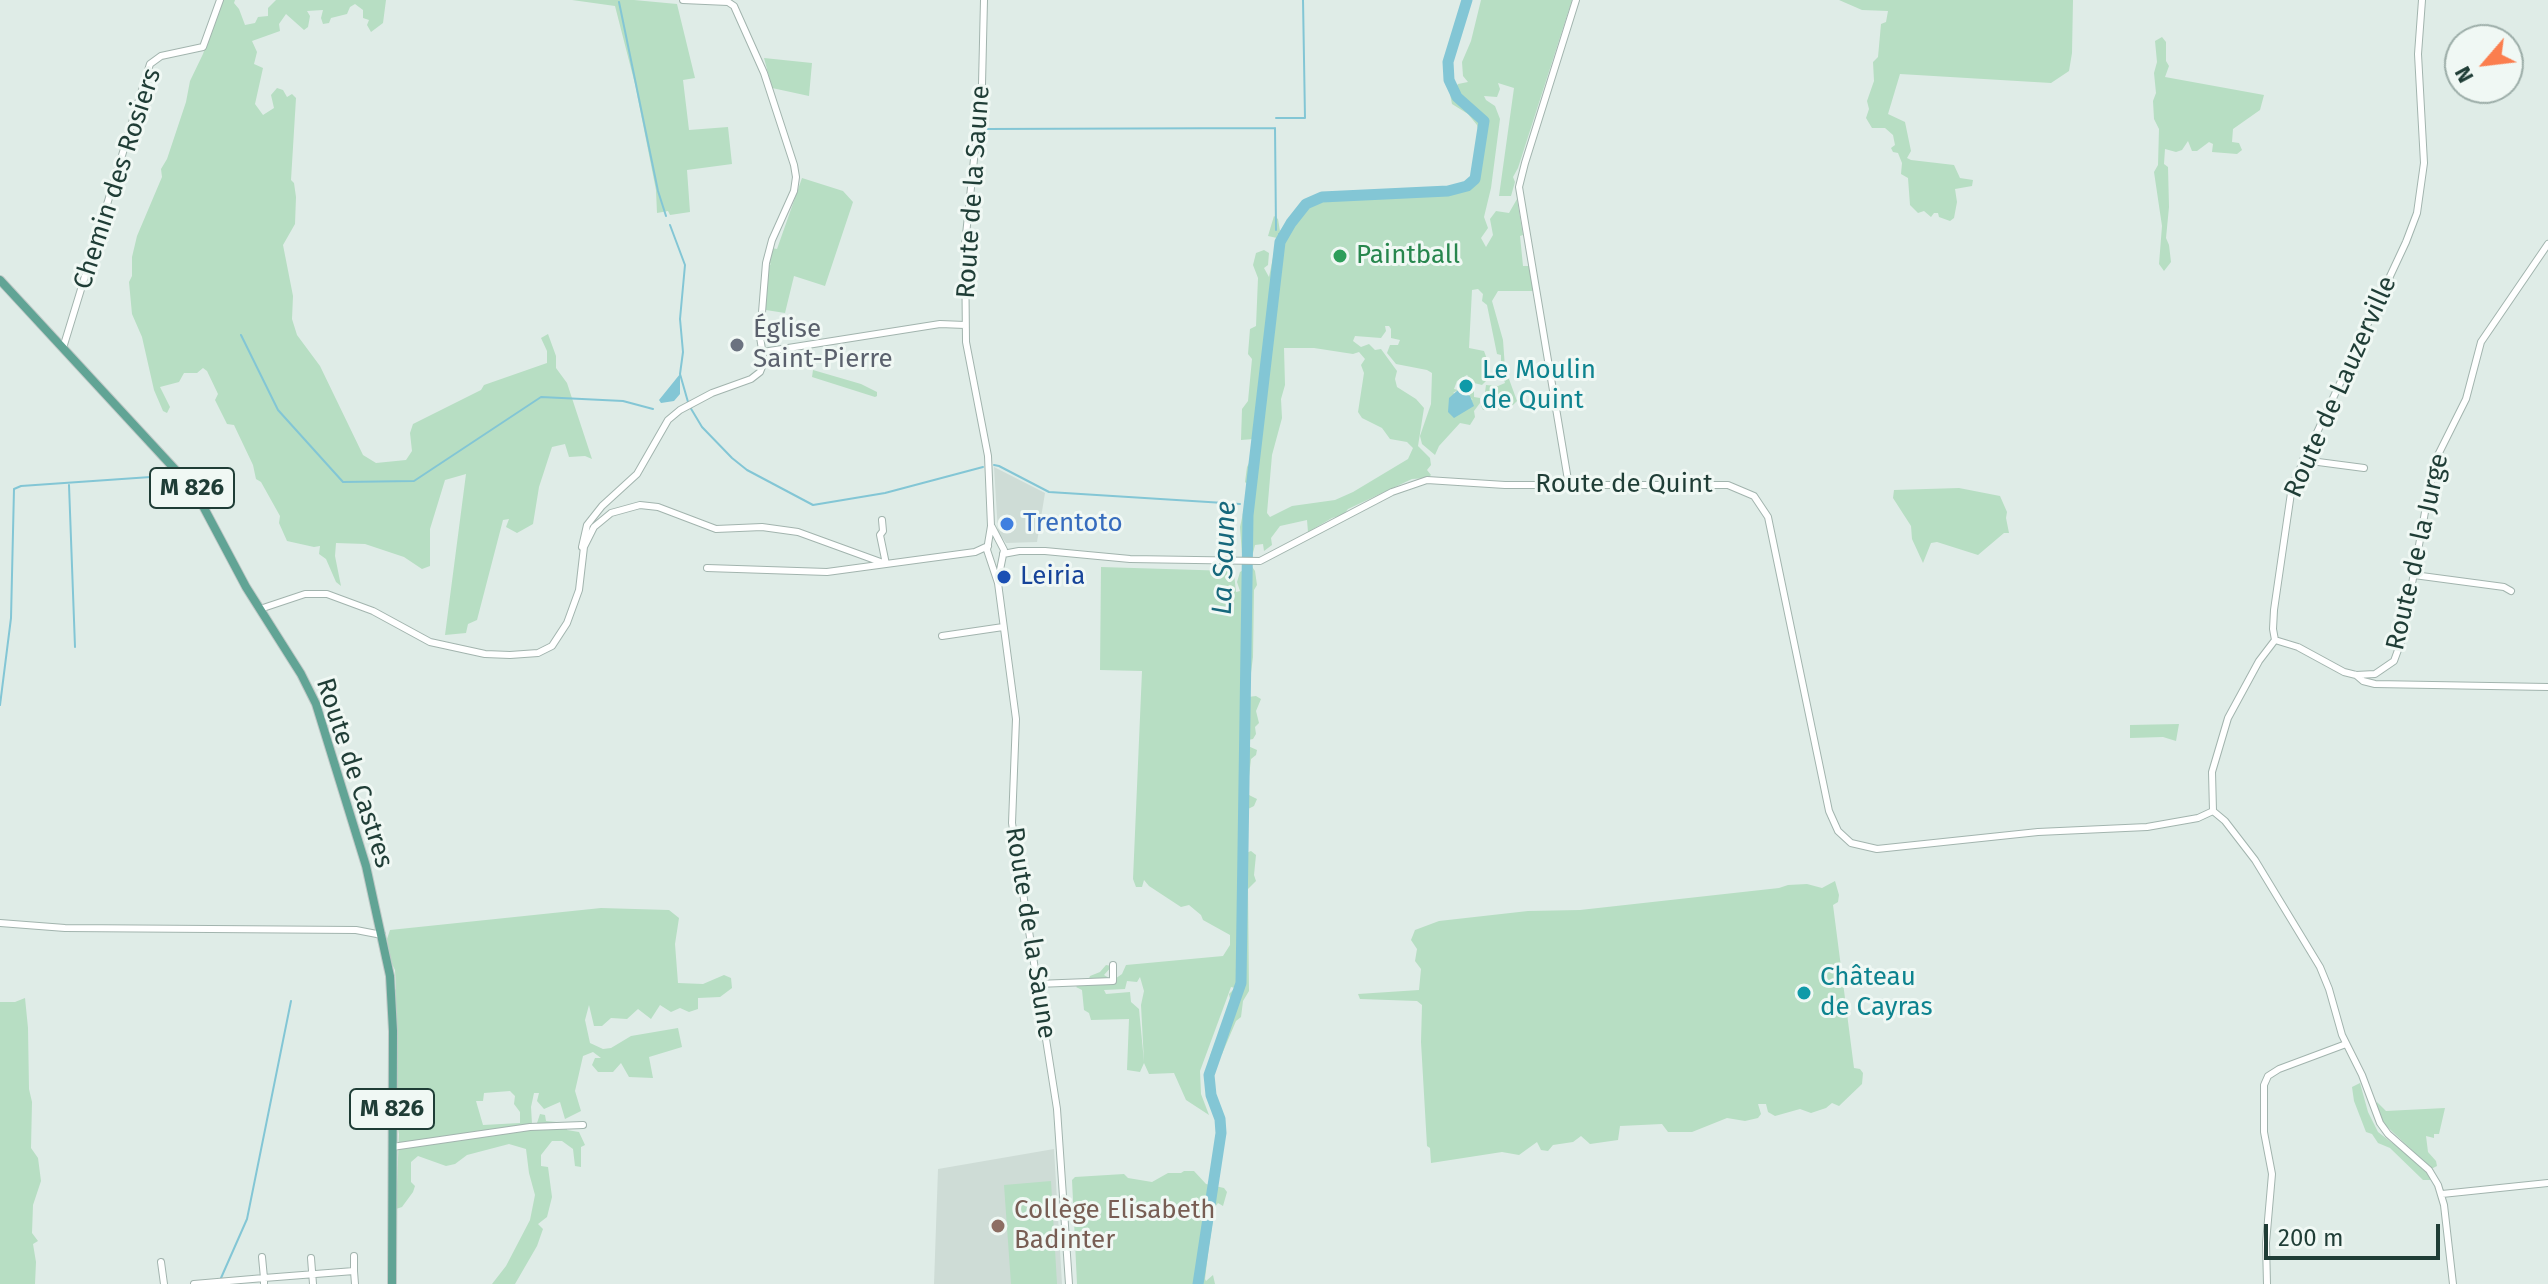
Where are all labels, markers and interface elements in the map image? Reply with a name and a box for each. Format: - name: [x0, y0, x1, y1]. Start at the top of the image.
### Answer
- north arrow: [2444, 24, 2524, 104]
- text: N: [2449, 62, 2479, 87]
- street label: Chemin des Rosiers: [68, 65, 168, 293]
- street label: Route de la Saune: [951, 84, 997, 300]
- place label: Paintball: [1356, 240, 1460, 272]
- marker: Paintball: [1331, 247, 1349, 265]
- street label: Route de Lauzerville: [2278, 271, 2404, 503]
- place label: Église Saint-Pierre: [753, 314, 893, 376]
- marker: Église Saint-Pierre: [728, 336, 746, 354]
- place label: Le Moulin de Quint: [1482, 355, 1596, 416]
- marker: Le Moulin de Quint: [1457, 377, 1475, 395]
- street label: Route de la Jurge: [2380, 451, 2456, 653]
- road number: M 826: [150, 468, 234, 508]
- street label: Route de Quint: [1535, 469, 1713, 501]
- water label: La Saune: [1206, 500, 1244, 616]
- place label: Trentoto: [1023, 508, 1123, 540]
- marker: Trentoto: [998, 515, 1016, 533]
- place label: Leiria: [1020, 561, 1085, 593]
- marker: Leiria: [995, 568, 1013, 586]
- street label: Route de Castres: [309, 674, 399, 872]
- street label: Route de la Saune: [998, 825, 1062, 1041]
- place label: Château de Cayras: [1820, 962, 1933, 1024]
- marker: Château de Cayras: [1795, 984, 1813, 1002]
- road number: M 826: [350, 1089, 434, 1129]
- place label: Collège Elisabeth Badinter: [1014, 1195, 1216, 1256]
- scale bar: [2268, 1208, 2444, 1258]
- marker: Collège Elisabeth Badinter: [989, 1217, 1007, 1235]
- text: 200 m: [2278, 1224, 2344, 1252]

